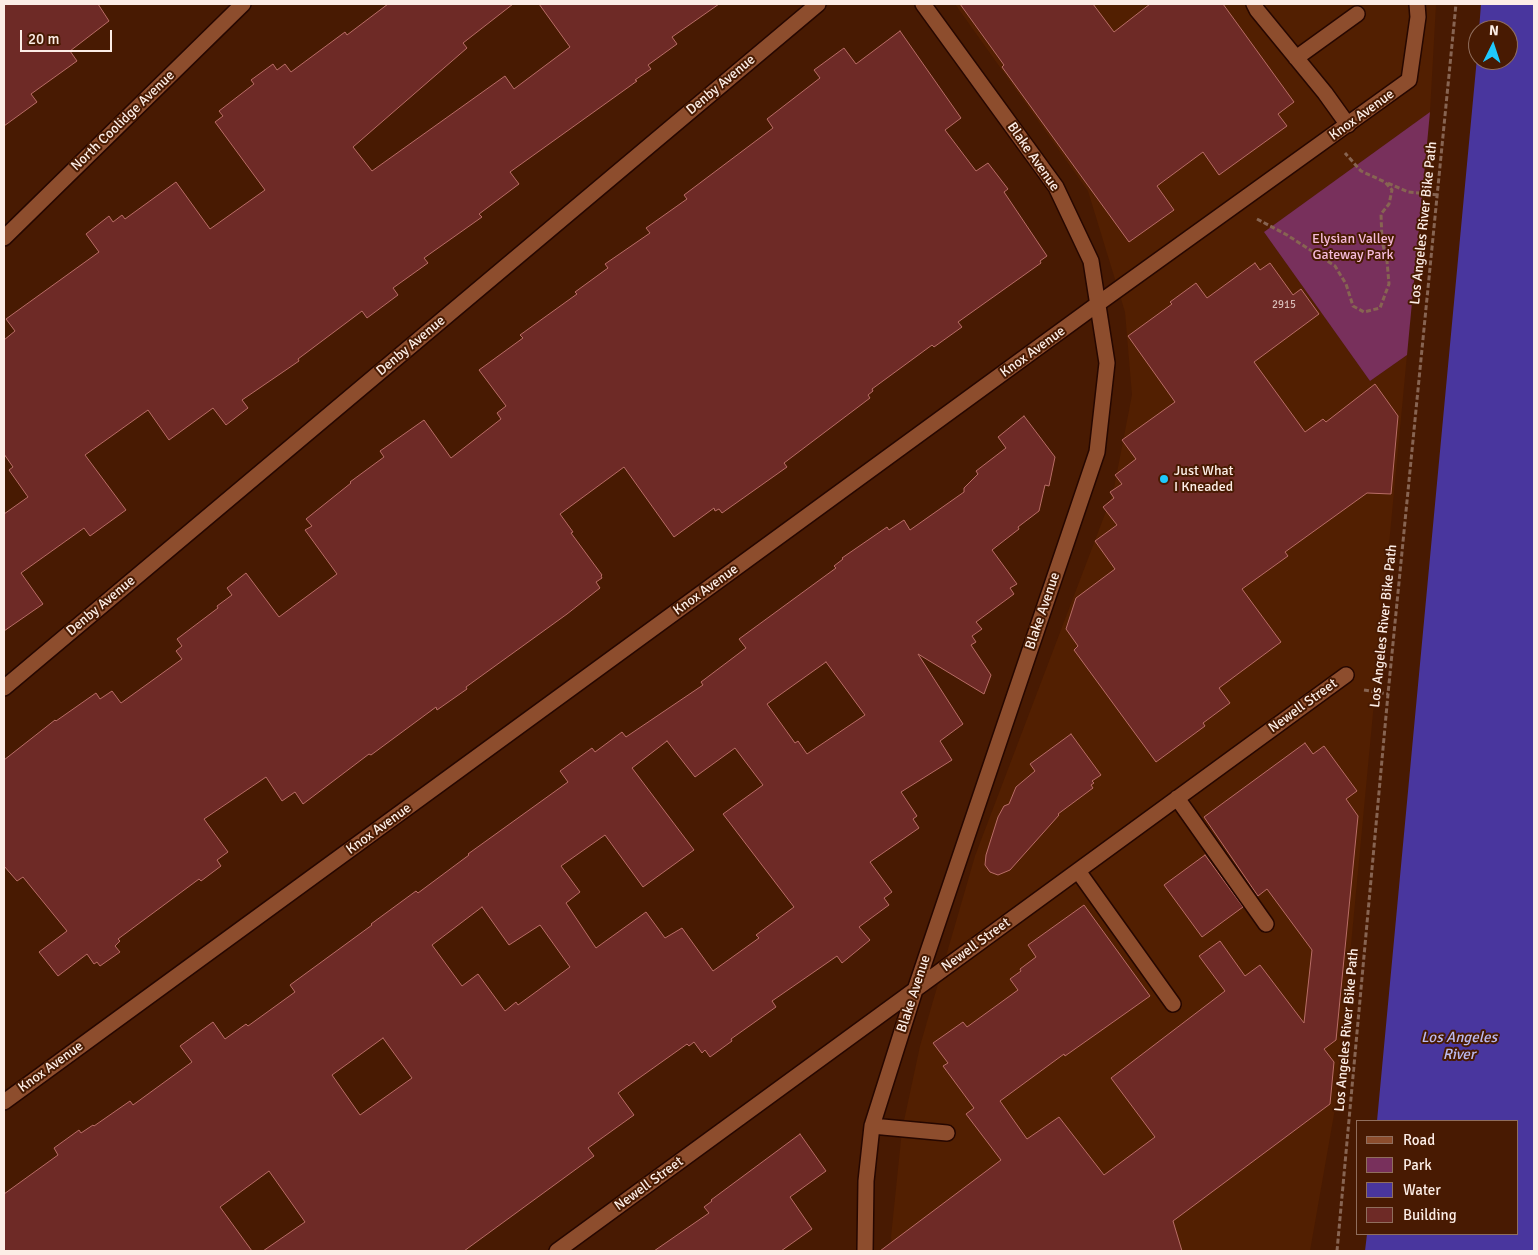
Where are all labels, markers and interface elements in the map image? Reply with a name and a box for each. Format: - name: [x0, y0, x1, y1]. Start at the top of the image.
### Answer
- scale bar: [22, 20, 115, 52]
- north arrow: [1468, 20, 1518, 70]
- text: N: [1489, 22, 1499, 39]
- text: 20 m: [28, 30, 59, 48]
- street label: Denby Avenue: [683, 51, 759, 119]
- street label: North Coolidge Avenue: [68, 67, 178, 175]
- street label: Knox Avenue: [1326, 86, 1398, 144]
- street label: Blake Avenue: [1003, 119, 1063, 195]
- street label: Los Angeles River Bike Path: [1407, 141, 1441, 305]
- park label: Elysian Valley Gateway Park: [1312, 231, 1394, 264]
- house number: 2915: [1272, 298, 1296, 312]
- street label: Denby Avenue: [373, 312, 449, 380]
- street label: Knox Avenue: [997, 323, 1069, 381]
- place label: Just What I Kneaded: [1174, 463, 1233, 496]
- marker: Just What I Kneaded: [1158, 473, 1170, 485]
- street label: Los Angeles River Bike Path: [1367, 544, 1401, 708]
- street label: Knox Avenue: [670, 561, 742, 619]
- street label: Blake Avenue: [1022, 570, 1064, 652]
- street label: Denby Avenue: [63, 572, 139, 640]
- street label: Newell Street: [1265, 675, 1341, 737]
- street label: Knox Avenue: [343, 800, 415, 858]
- street label: Newell Street: [938, 914, 1014, 976]
- street label: Los Angeles River Bike Path: [1331, 948, 1363, 1112]
- street label: Blake Avenue: [894, 953, 934, 1035]
- water label: Los Angeles River: [1421, 1029, 1497, 1064]
- street label: Knox Avenue: [15, 1038, 87, 1096]
- legend: [1356, 1120, 1518, 1235]
- text: Road: [1403, 1131, 1435, 1149]
- street label: Newell Street: [611, 1153, 687, 1215]
- text: Park: [1403, 1156, 1432, 1174]
- text: Water: [1403, 1181, 1441, 1199]
- text: Building: [1403, 1206, 1457, 1224]

